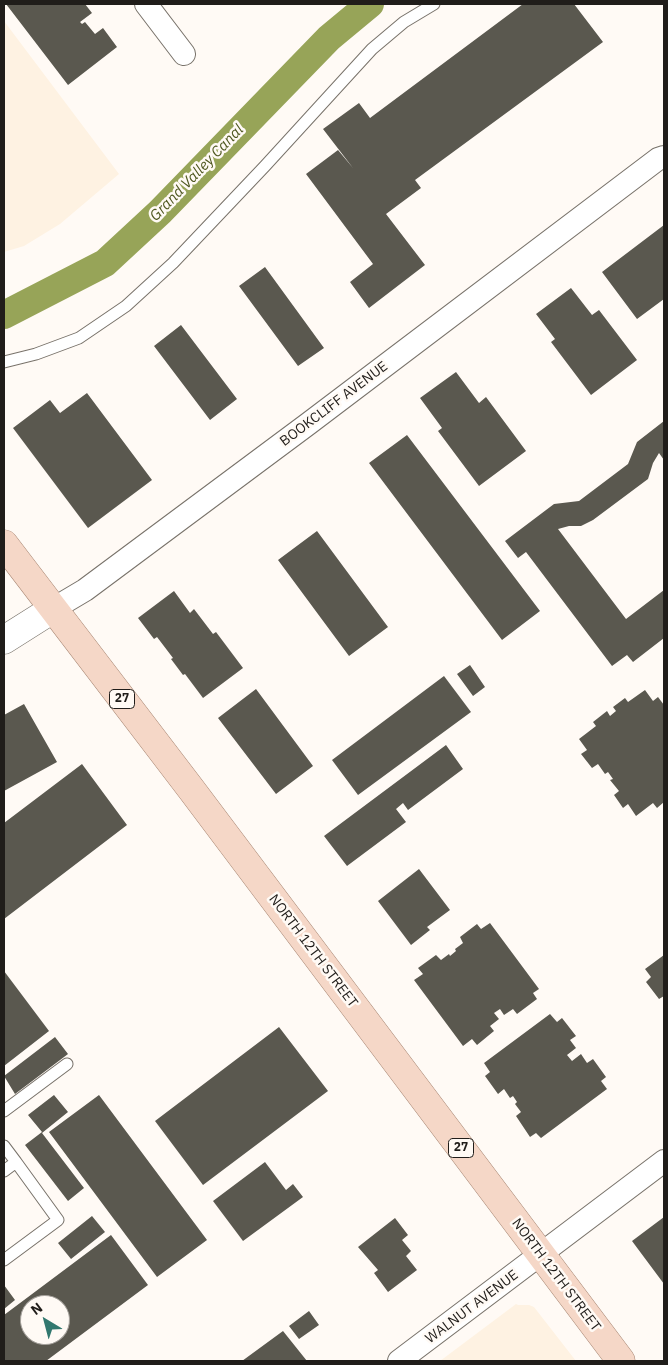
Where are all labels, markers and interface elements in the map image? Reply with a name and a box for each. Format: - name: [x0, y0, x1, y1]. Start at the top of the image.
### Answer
- water label: Grand Valley Canal: [146, 121, 248, 225]
- street label: BOOKCLIFF AVENUE: [277, 358, 391, 450]
- road number: 27: [110, 690, 134, 709]
- street label: NORTH 12TH STREET: [265, 891, 361, 1011]
- road number: 27: [448, 1138, 474, 1158]
- street label: NORTH 12TH STREET: [508, 1215, 604, 1335]
- street label: WALNUT AVENUE: [422, 1267, 522, 1347]
- north arrow: [20, 1295, 70, 1345]
- text: N: [27, 1299, 46, 1319]

